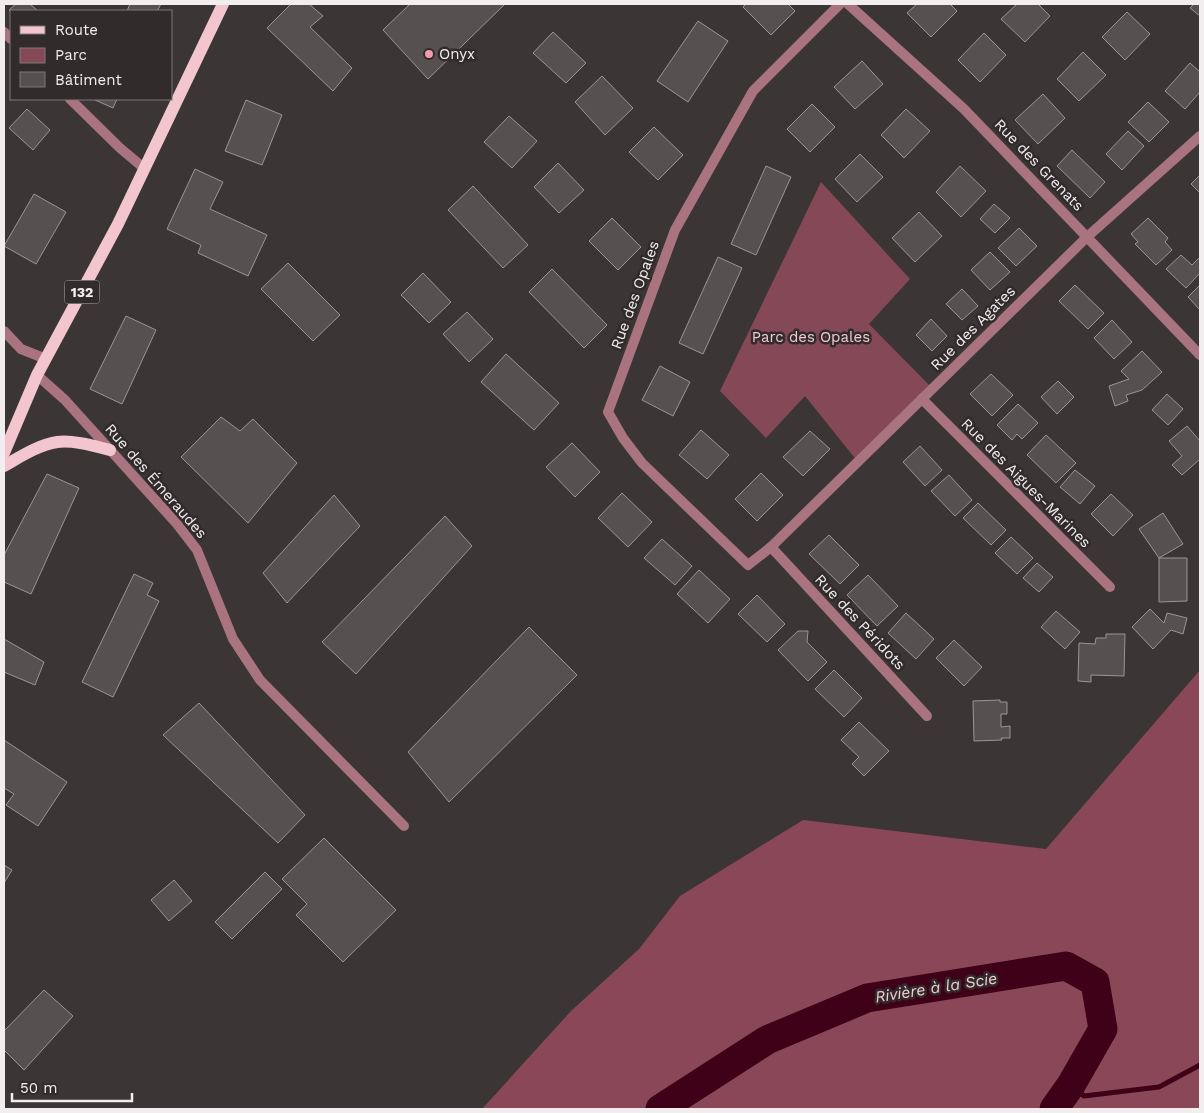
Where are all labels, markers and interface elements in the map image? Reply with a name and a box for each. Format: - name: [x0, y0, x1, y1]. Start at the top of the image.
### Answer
- legend: [10, 10, 172, 100]
- text: Route: [55, 21, 98, 39]
- place label: Onyx: [439, 45, 475, 63]
- text: Parc: [55, 46, 87, 64]
- marker: Onyx: [423, 48, 435, 60]
- text: Bâtiment: [55, 71, 122, 89]
- street label: Rue des Grenats: [991, 115, 1088, 215]
- street label: Rue des Opales: [607, 238, 663, 352]
- road number: 132: [64, 280, 100, 304]
- street label: Rue des Agates: [927, 282, 1019, 374]
- park label: Parc des Opales: [752, 328, 870, 346]
- street label: Rue des Aigues-Marines: [957, 414, 1095, 552]
- street label: Rue des Émeraudes: [101, 420, 211, 542]
- street label: Rue des Péridots: [811, 570, 909, 674]
- water label: Rivière à la Scie: [874, 968, 998, 1007]
- scale bar: [12, 1070, 132, 1102]
- text: 50 m: [20, 1079, 57, 1097]

